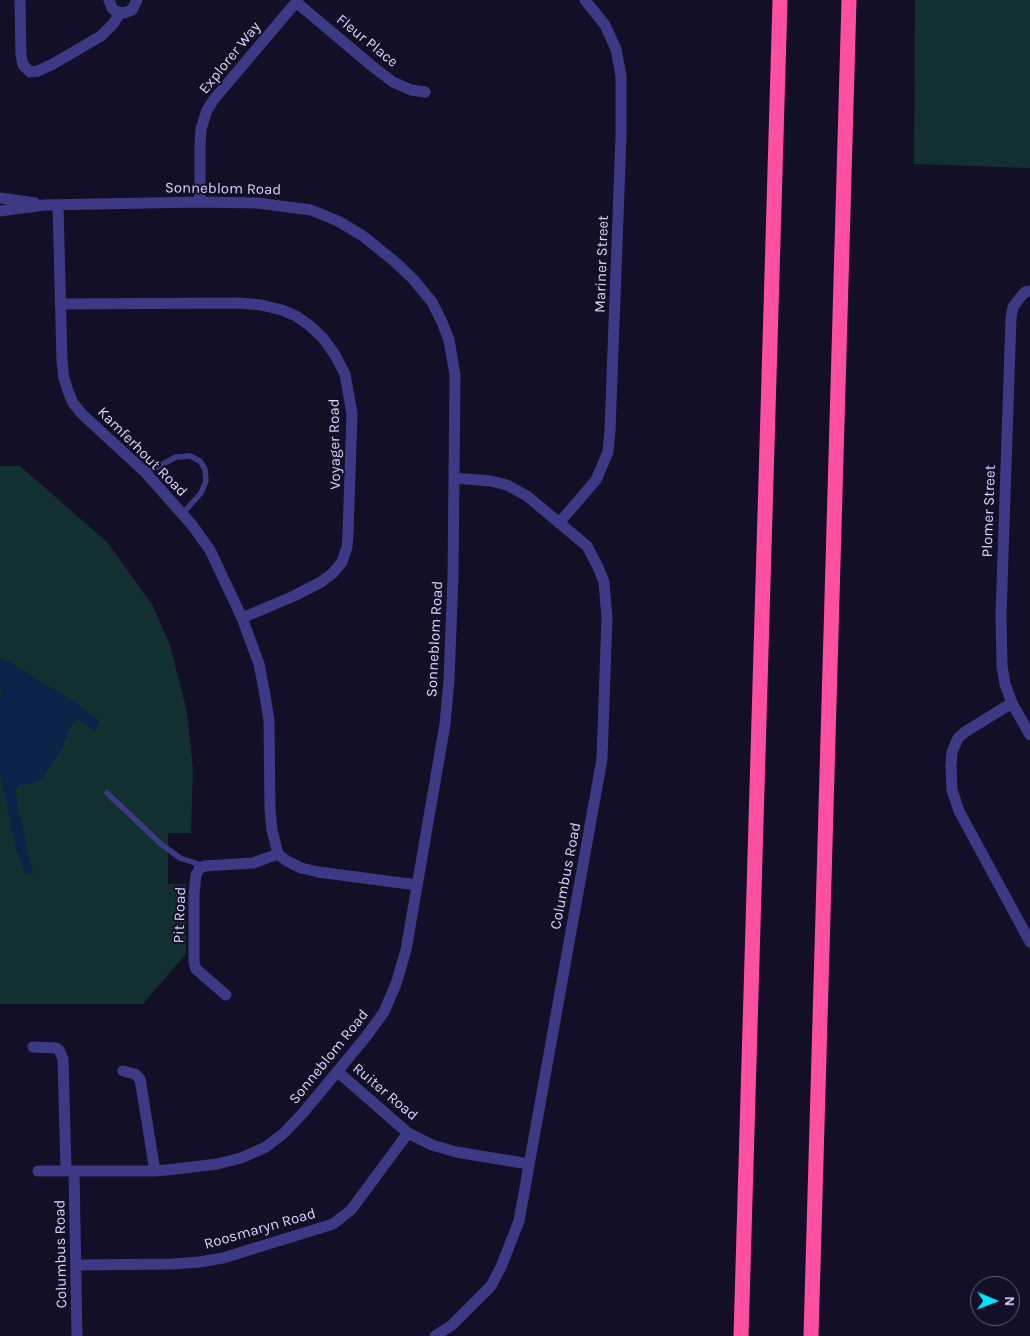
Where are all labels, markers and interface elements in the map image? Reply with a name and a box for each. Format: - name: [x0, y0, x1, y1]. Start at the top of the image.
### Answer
- street label: Fleur Place: [333, 11, 401, 71]
- street label: Explorer Way: [195, 18, 265, 98]
- street label: Sonneblom Road: [165, 179, 281, 199]
- street label: Mariner Street: [591, 215, 613, 313]
- street label: Voyager Road: [325, 398, 345, 490]
- street label: Kamferhout Road: [93, 403, 191, 501]
- street label: Plomer Street: [978, 464, 1000, 558]
- street label: Sonneblom Road: [423, 580, 447, 698]
- street label: Columbus Road: [547, 821, 585, 931]
- street label: Pit Road: [170, 886, 190, 944]
- street label: Sonneblom Road: [285, 1006, 373, 1108]
- street label: Ruiter Road: [349, 1060, 421, 1124]
- street label: Columbus Road: [51, 1200, 71, 1308]
- street label: Roosmaryn Road: [202, 1204, 318, 1254]
- north arrow: [970, 1276, 1020, 1326]
- text: N: [1001, 1296, 1018, 1306]

